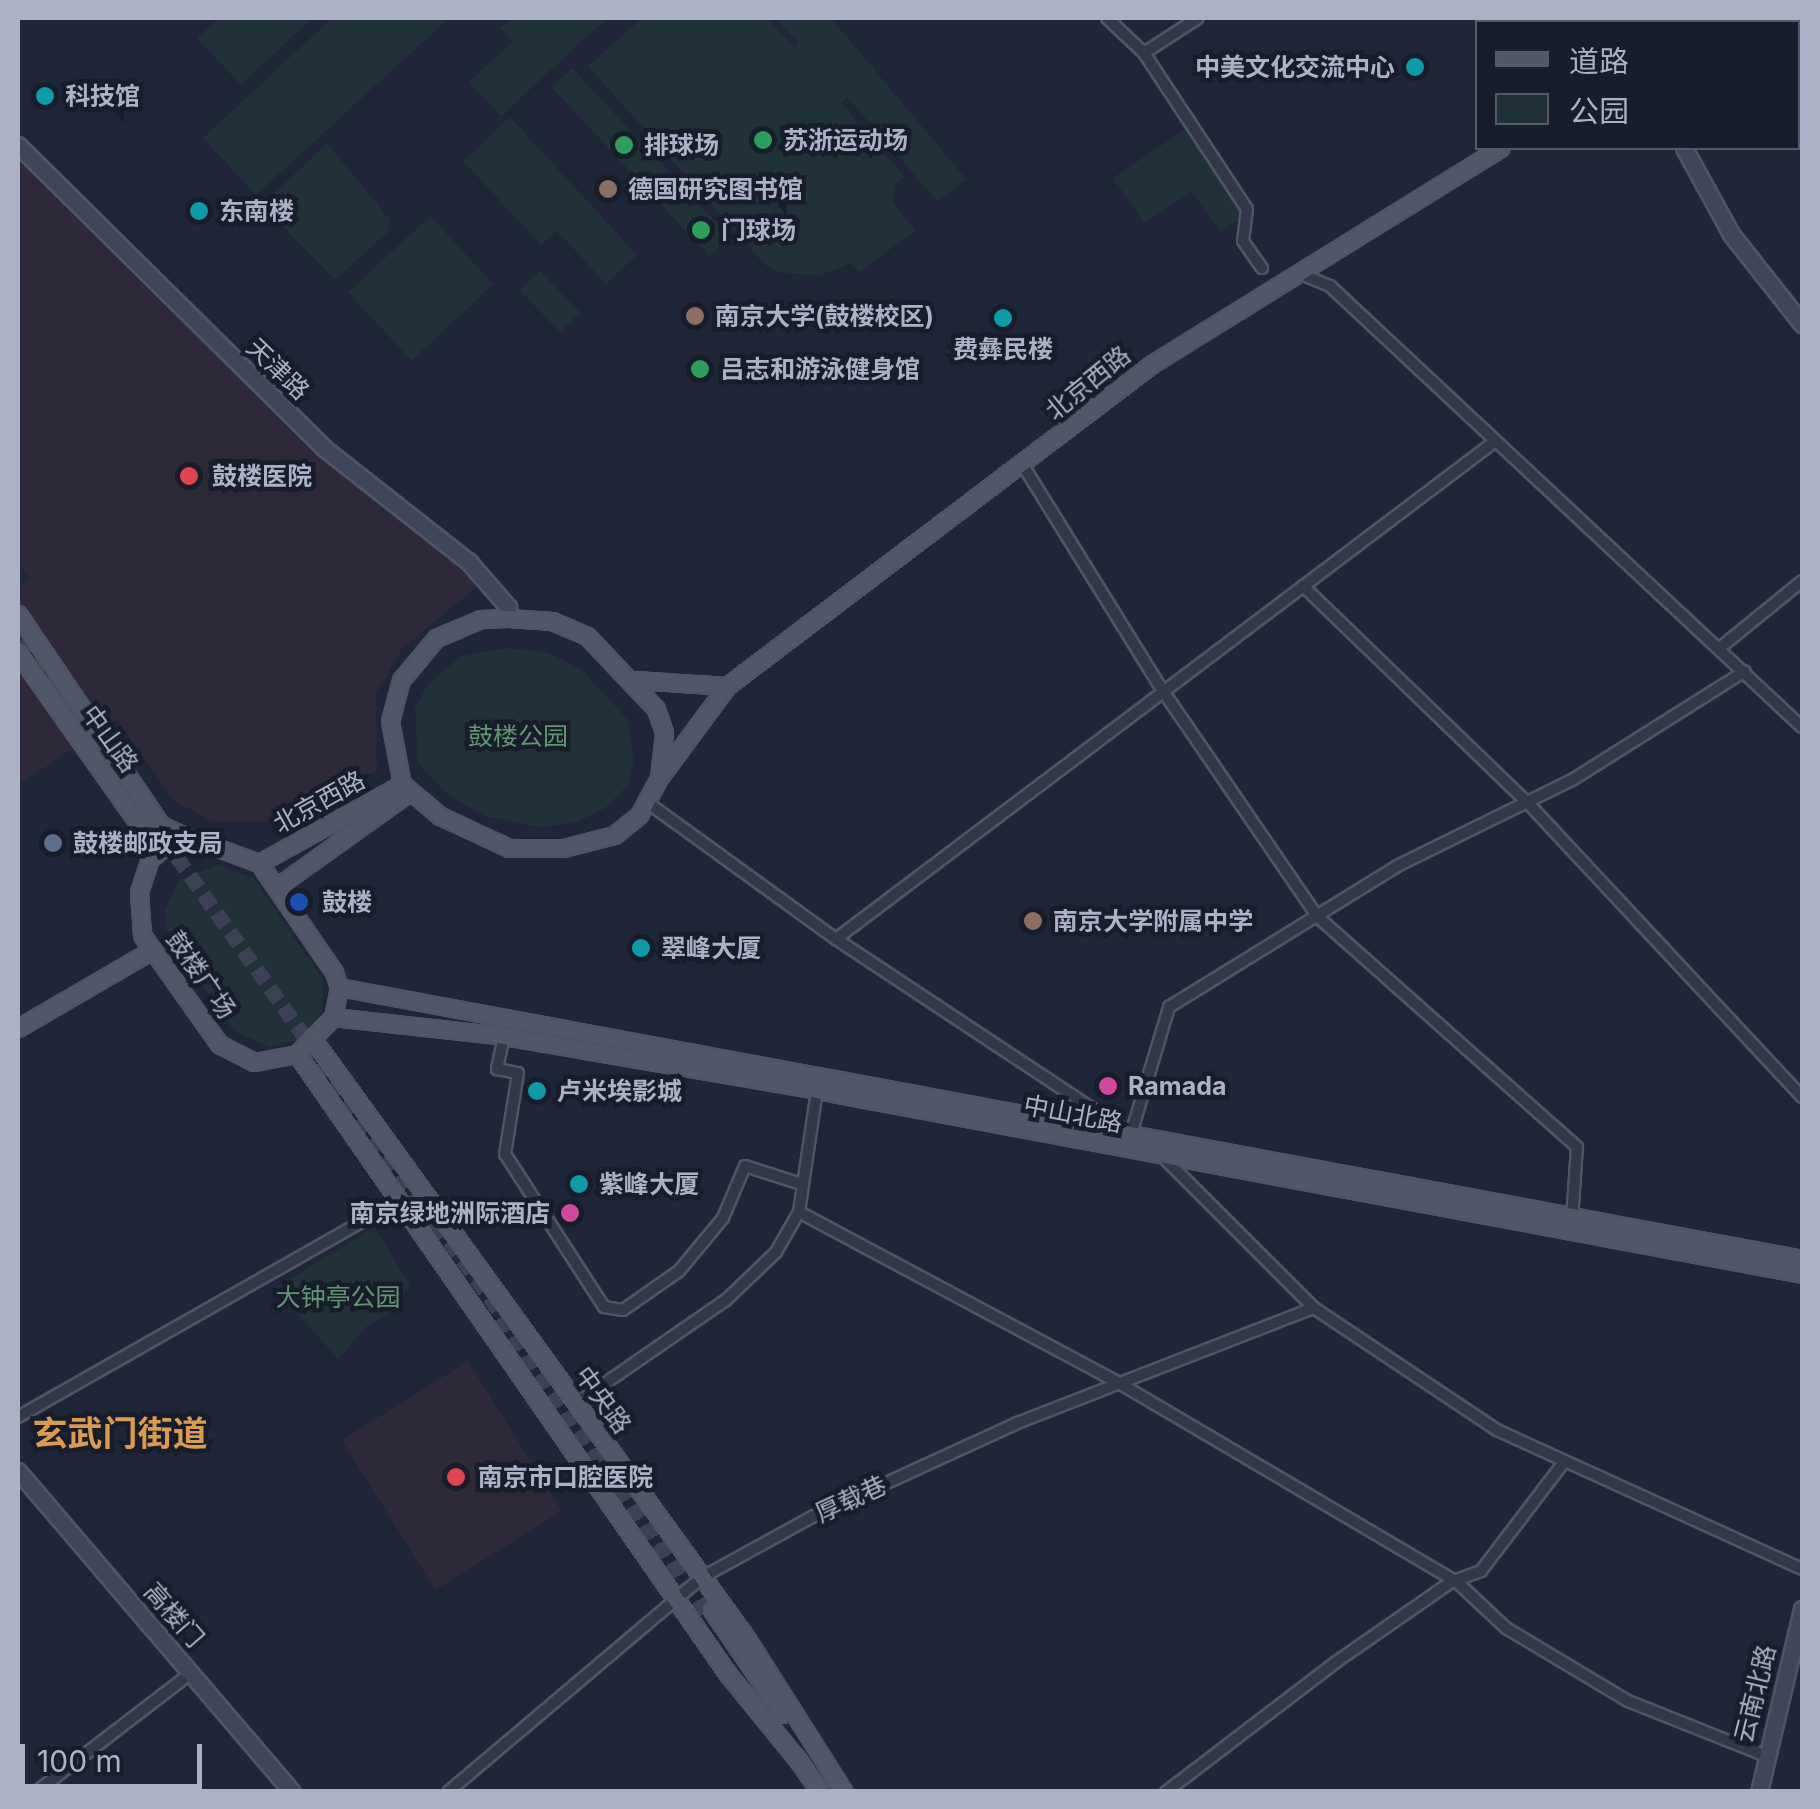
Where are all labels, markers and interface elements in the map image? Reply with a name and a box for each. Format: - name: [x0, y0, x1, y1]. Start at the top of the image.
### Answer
- legend: [1475, 20, 1800, 150]
- text: 道路: [1569, 43, 1629, 79]
- place label: 中美文化交流中心: [1195, 52, 1395, 82]
- marker: 中美文化交流中心: [1404, 56, 1426, 78]
- place label: 科技馆: [65, 81, 140, 111]
- marker: 科技馆: [34, 85, 56, 107]
- text: 公园: [1569, 93, 1629, 129]
- place label: 苏浙运动场: [783, 125, 908, 155]
- marker: 苏浙运动场: [752, 129, 774, 151]
- place label: 排球场: [644, 130, 719, 160]
- marker: 排球场: [613, 134, 635, 156]
- place label: 德国研究图书馆: [628, 174, 803, 204]
- marker: 德国研究图书馆: [597, 178, 619, 200]
- place label: 东南楼: [219, 196, 294, 226]
- marker: 东南楼: [188, 200, 210, 222]
- place label: 门球场: [721, 215, 796, 245]
- marker: 门球场: [690, 219, 712, 241]
- place label: 南京大学(鼓楼校区): [715, 301, 934, 331]
- marker: 南京大学(鼓楼校区): [684, 305, 706, 327]
- marker: 费彝民楼: [992, 307, 1014, 329]
- street label: 天津路: [241, 332, 315, 406]
- place label: 费彝民楼: [953, 334, 1053, 364]
- street label: 北京西路: [1040, 340, 1136, 426]
- place label: 吕志和游泳健身馆: [720, 354, 920, 384]
- marker: 吕志和游泳健身馆: [689, 358, 711, 380]
- place label: 鼓楼医院: [212, 461, 312, 491]
- marker: 鼓楼医院: [176, 463, 202, 489]
- street label: 中山路: [76, 700, 144, 778]
- park label: 鼓楼公园: [468, 721, 568, 751]
- street label: 北京西路: [268, 765, 370, 839]
- place label: 鼓楼邮政支局: [73, 828, 223, 858]
- marker: 鼓楼邮政支局: [42, 832, 64, 854]
- place label: 鼓楼: [322, 887, 372, 917]
- marker: 鼓楼: [286, 889, 312, 915]
- place label: 南京大学附属中学: [1053, 906, 1253, 936]
- marker: 南京大学附属中学: [1022, 910, 1044, 932]
- street label: 鼓楼广场: [160, 925, 242, 1025]
- place label: 翠峰大厦: [661, 933, 761, 963]
- marker: 翠峰大厦: [630, 937, 652, 959]
- place label: Ramada: [1128, 1071, 1226, 1101]
- marker: Ramada: [1097, 1075, 1119, 1097]
- place label: 卢米埃影城: [557, 1076, 682, 1106]
- marker: 卢米埃影城: [526, 1080, 548, 1102]
- street label: 中山北路: [1021, 1090, 1125, 1138]
- place label: 紫峰大厦: [599, 1169, 699, 1199]
- marker: 紫峰大厦: [568, 1173, 590, 1195]
- place label: 南京绿地洲际酒店: [350, 1198, 550, 1228]
- marker: 南京绿地洲际酒店: [559, 1202, 581, 1224]
- park label: 大钟亭公园: [276, 1282, 400, 1312]
- street label: 中央路: [569, 1361, 637, 1439]
- district label: 玄武门街道: [33, 1412, 207, 1454]
- place label: 南京市口腔医院: [478, 1462, 653, 1492]
- marker: 南京市口腔医院: [443, 1464, 469, 1490]
- street label: 厚载巷: [811, 1470, 891, 1528]
- street label: 高楼门: [138, 1577, 210, 1653]
- street label: 云南北路: [1728, 1642, 1782, 1746]
- scale bar: [25, 1724, 208, 1786]
- text: 100 m: [37, 1743, 122, 1779]

